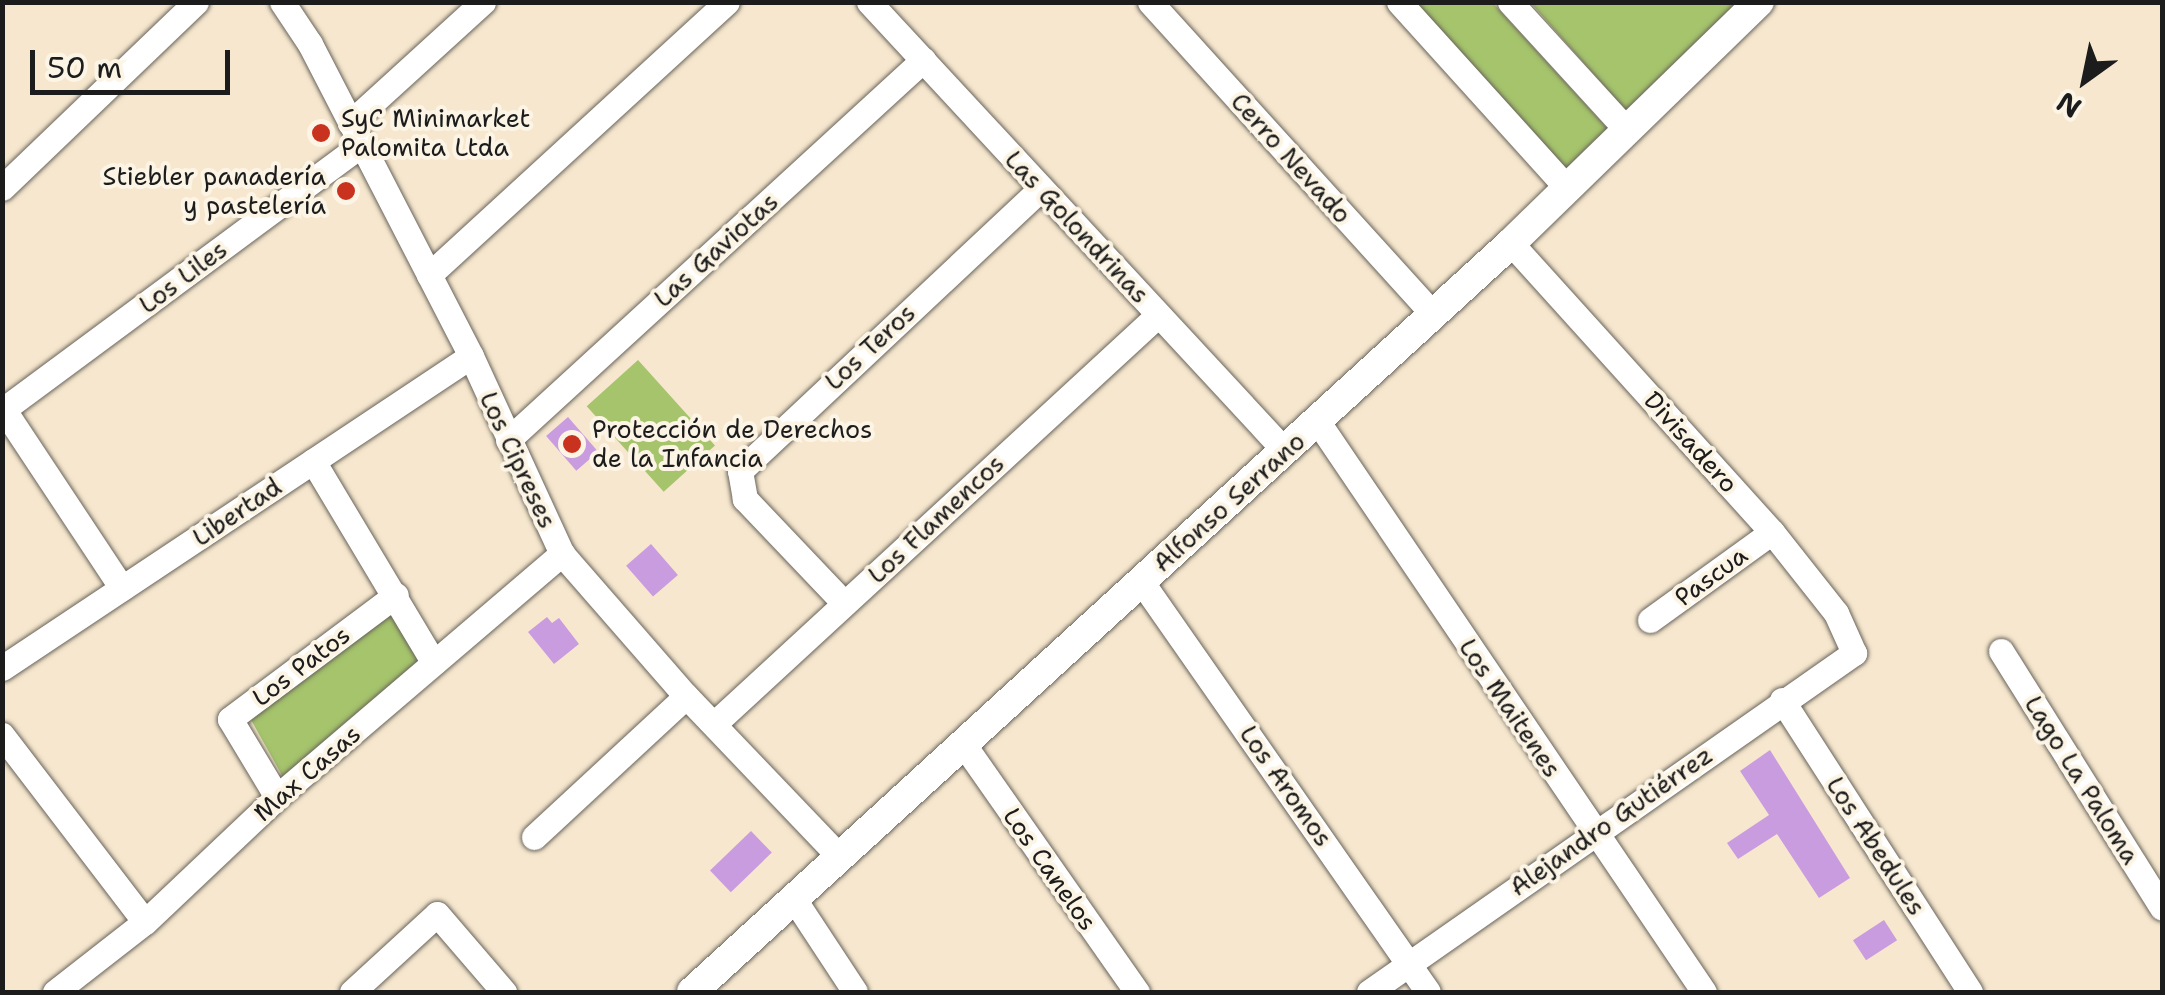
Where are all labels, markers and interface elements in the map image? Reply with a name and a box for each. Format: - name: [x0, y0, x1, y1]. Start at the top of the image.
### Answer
- scale bar: [35, 30, 235, 92]
- north arrow: [2035, 30, 2135, 130]
- text: 50 m: [47, 47, 122, 88]
- text: N: [2049, 83, 2088, 127]
- street label: Cerro Nevado: [1225, 87, 1357, 229]
- place label: SyC Minimarket Palomita Ltda: [341, 104, 531, 163]
- marker: SyC Minimarket Palomita Ltda: [310, 122, 332, 144]
- street label: Las Golondrinas: [999, 144, 1155, 310]
- place label: Stiebler panadería y pastelería: [103, 162, 326, 221]
- marker: Stiebler panadería y pastelería: [335, 180, 357, 202]
- street label: Las Gaviotas: [648, 186, 784, 314]
- street label: Los Liles: [133, 234, 233, 320]
- street label: Los Teros: [819, 298, 921, 396]
- street label: Divisadero: [1638, 385, 1744, 499]
- street label: Los Cipreses: [473, 387, 563, 533]
- place label: Protección de Derechos de la Infancia: [592, 415, 872, 474]
- street label: Alfonso Serrano: [1147, 426, 1311, 578]
- marker: Protección de Derechos de la Infancia: [561, 433, 583, 455]
- street label: Los Flamencos: [862, 448, 1010, 590]
- street label: Libertad: [187, 471, 287, 553]
- street label: Pascua: [1669, 540, 1753, 612]
- street label: Los Patos: [246, 620, 356, 712]
- street label: Los Maitenes: [1453, 633, 1567, 783]
- street label: Lago La Paloma: [2018, 690, 2146, 870]
- street label: Max Casas: [247, 718, 367, 828]
- street label: Los Aromos: [1233, 720, 1339, 852]
- street label: Alejandro Gutiérrez: [1504, 740, 1718, 902]
- street label: Los Abedules: [1820, 771, 1932, 921]
- street label: Los Canelos: [997, 802, 1103, 936]

